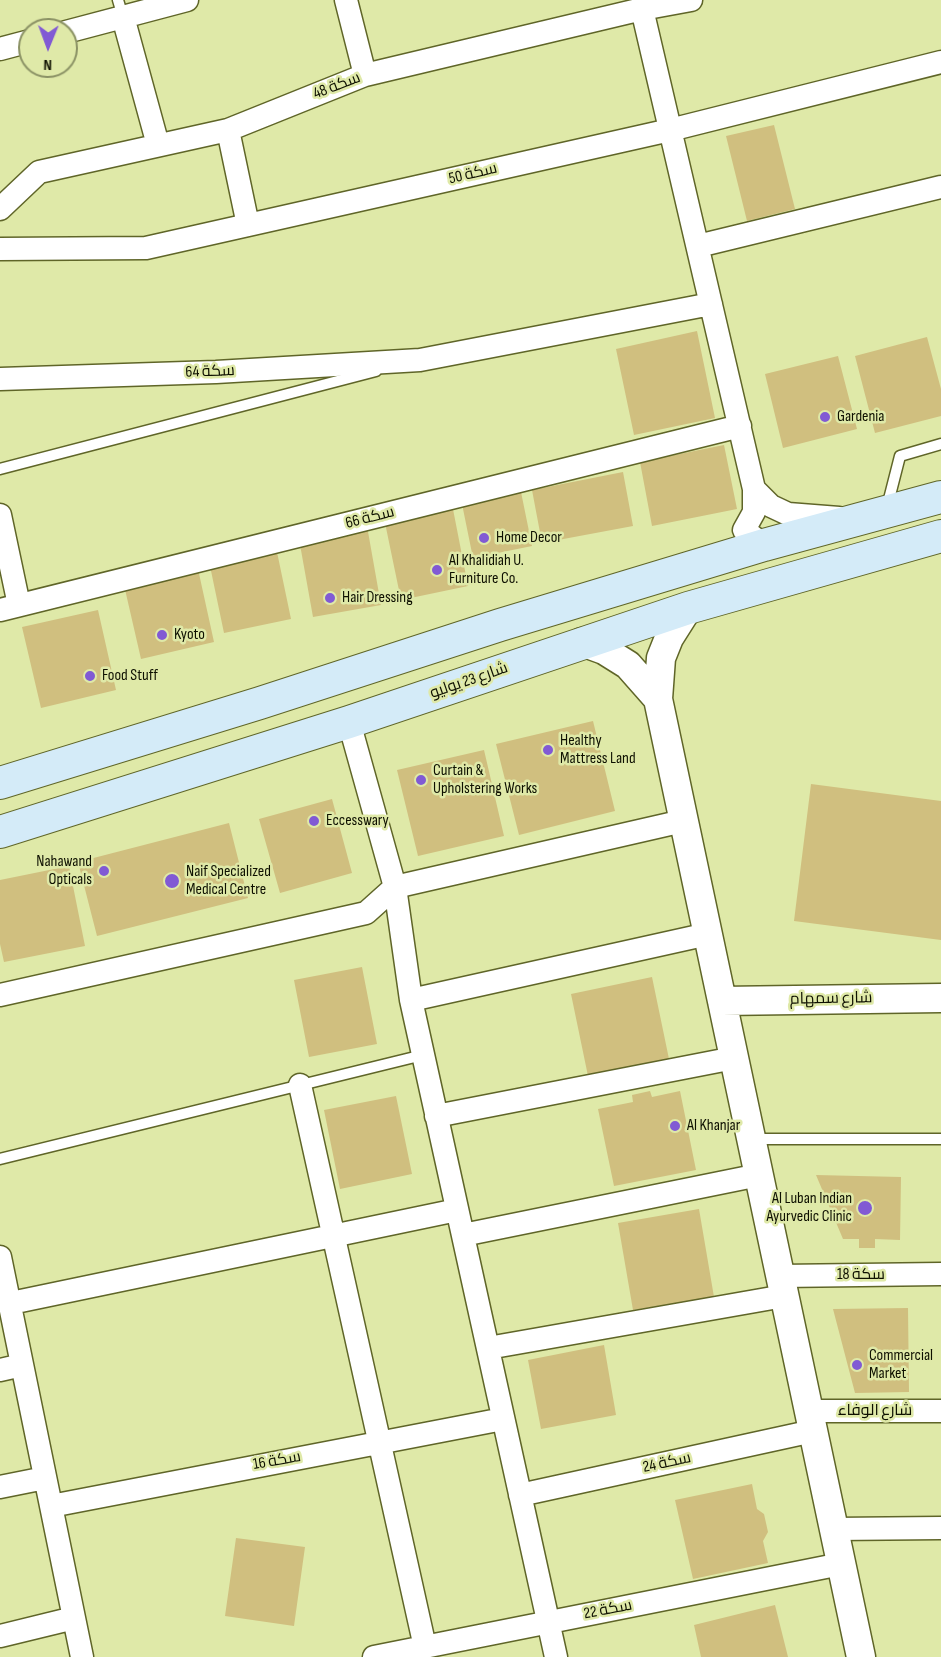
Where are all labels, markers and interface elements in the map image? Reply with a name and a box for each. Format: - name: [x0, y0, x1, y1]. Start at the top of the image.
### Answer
- north arrow: [18, 18, 78, 78]
- text: N: [43, 55, 52, 74]
- street label: سكة 48: [311, 68, 363, 104]
- street label: سكة 50: [447, 159, 499, 189]
- street label: سكة 64: [185, 362, 235, 382]
- place label: Gardenia: [837, 407, 884, 427]
- marker: Gardenia: [818, 410, 832, 424]
- street label: سكة 66: [344, 503, 396, 533]
- place label: Home Decor: [496, 528, 562, 548]
- marker: Home Decor: [477, 531, 491, 545]
- place label: Al Khalidiah U. Furniture Co.: [449, 551, 524, 589]
- marker: Al Khalidiah U. Furniture Co.: [430, 563, 444, 577]
- place label: Hair Dressing: [342, 588, 413, 608]
- marker: Hair Dressing: [323, 591, 337, 605]
- place label: Kyoto: [174, 625, 205, 645]
- marker: Kyoto: [155, 628, 169, 642]
- street label: شارع 23 يوليو: [427, 659, 511, 703]
- place label: Food Stuff: [102, 666, 158, 686]
- marker: Food Stuff: [83, 669, 97, 683]
- place label: Healthy Mattress Land: [560, 731, 636, 769]
- marker: Healthy Mattress Land: [541, 743, 555, 757]
- place label: Curtain & Upholstering Works: [433, 761, 537, 799]
- marker: Curtain & Upholstering Works: [414, 773, 428, 787]
- place label: Eccesswary: [326, 811, 389, 831]
- marker: Eccesswary: [307, 814, 321, 828]
- place label: Nahawand Opticals: [36, 852, 92, 890]
- place label: Naif Specialized Medical Centre: [186, 862, 271, 900]
- marker: Nahawand Opticals: [97, 864, 111, 878]
- marker: Naif Specialized Medical Centre: [163, 872, 181, 890]
- street label: شارع سمهام: [789, 989, 873, 1009]
- place label: Al Khanjar: [687, 1116, 740, 1136]
- marker: Al Khanjar: [668, 1119, 682, 1133]
- place label: Al Luban Indian Ayurvedic Clinic: [766, 1189, 852, 1227]
- marker: Al Luban Indian Ayurvedic Clinic: [856, 1199, 874, 1217]
- street label: سكة 18: [837, 1265, 885, 1285]
- place label: Commercial Market: [869, 1346, 933, 1384]
- marker: Commercial Market: [850, 1358, 864, 1372]
- street label: شارع الوفاء: [838, 1401, 912, 1421]
- street label: سكة 16: [252, 1447, 302, 1475]
- street label: سكة 24: [641, 1449, 693, 1477]
- street label: سكة 22: [582, 1596, 634, 1624]

